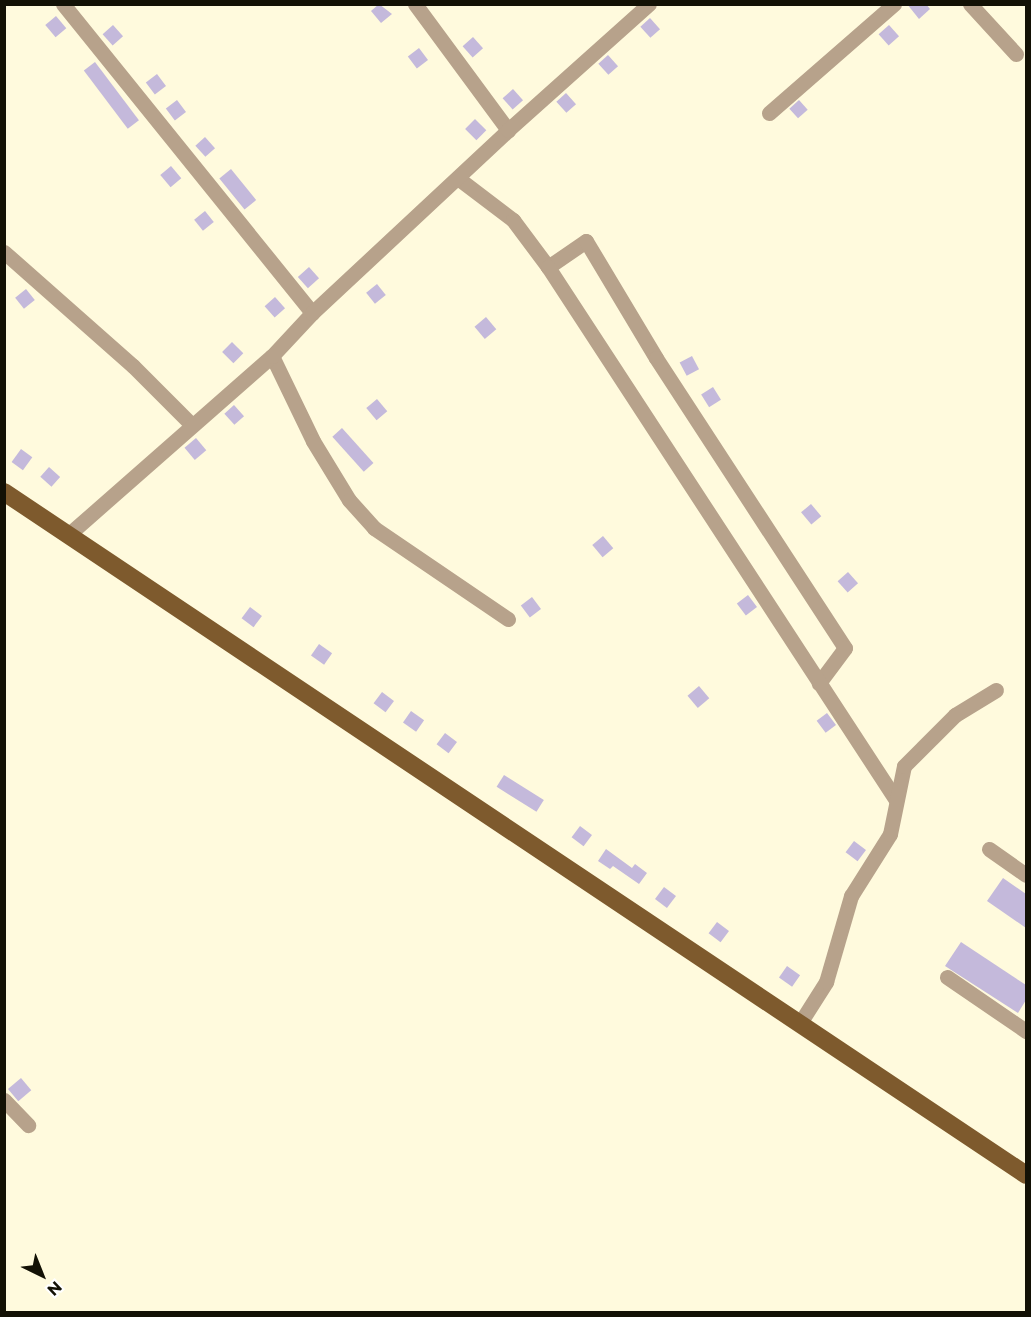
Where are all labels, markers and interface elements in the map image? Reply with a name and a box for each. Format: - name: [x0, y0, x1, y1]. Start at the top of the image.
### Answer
- north arrow: [12, 1245, 72, 1305]
- text: N: [43, 1277, 66, 1300]

